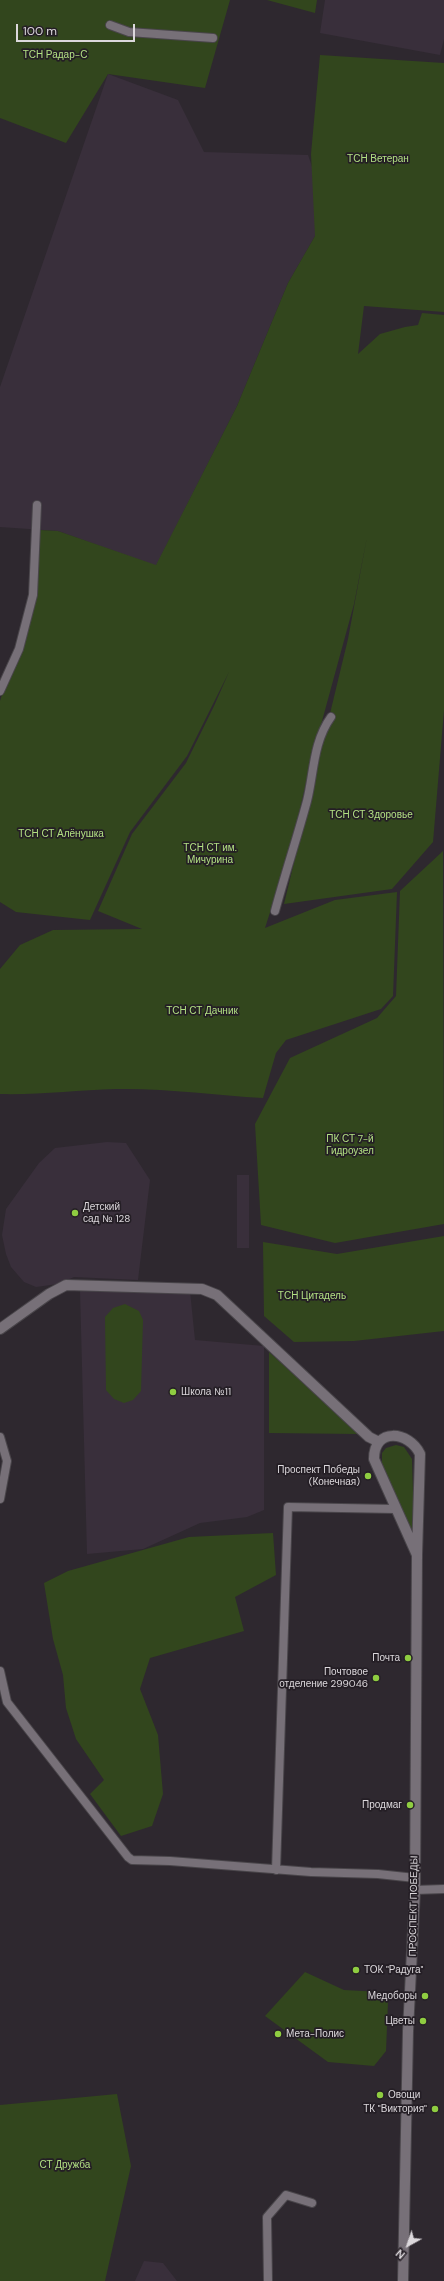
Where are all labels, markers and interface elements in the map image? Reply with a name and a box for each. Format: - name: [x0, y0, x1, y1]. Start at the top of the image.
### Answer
- scale bar: [18, 16, 137, 42]
- text: 100 m: [23, 23, 57, 39]
- park label: ТСН Радар-С: [23, 49, 87, 61]
- park label: ТСН Ветеран: [347, 153, 409, 165]
- park label: ТСН СТ Здоровье: [329, 809, 413, 821]
- park label: ТСН СТ Алёнушка: [18, 828, 104, 840]
- park label: ТСН СТ им. Мичурина: [183, 842, 237, 866]
- park label: ТСН СТ Дачник: [166, 1005, 238, 1017]
- park label: ПК СТ 7-й Гидроузел: [326, 1133, 374, 1156]
- place label: Детский сад № 128: [83, 1201, 130, 1224]
- marker: Детский сад № 128: [70, 1208, 80, 1218]
- park label: ТСН Цитадель: [278, 1290, 346, 1302]
- place label: Школа №11: [181, 1386, 231, 1398]
- marker: Школа №11: [168, 1387, 178, 1397]
- place label: Проспект Победы (Конечная): [277, 1464, 360, 1488]
- marker: Проспект Победы (Конечная): [363, 1471, 373, 1481]
- place label: Почта: [372, 1652, 400, 1664]
- marker: Почта: [403, 1653, 413, 1663]
- place label: Почтовое отделение 299046: [279, 1666, 368, 1690]
- marker: Почтовое отделение 299046: [371, 1673, 381, 1683]
- place label: Продмаг: [362, 1799, 402, 1811]
- marker: Продмаг: [405, 1800, 415, 1810]
- street label: ПРОСПЕКТ ПОБЕДЫ: [407, 1855, 421, 1957]
- place label: ТОК "Радуга": [364, 1964, 423, 1976]
- marker: ТОК "Радуга": [351, 1965, 361, 1975]
- place label: Медоборы: [368, 1990, 417, 2002]
- marker: Медоборы: [420, 1991, 430, 2001]
- place label: Цветы: [385, 2015, 415, 2027]
- marker: Цветы: [418, 2016, 428, 2026]
- place label: Мета-Полис: [286, 2028, 344, 2040]
- marker: Мета-Полис: [273, 2029, 283, 2039]
- place label: Овощи: [388, 2089, 420, 2101]
- marker: Овощи: [375, 2090, 385, 2100]
- place label: ТК "Виктория": [363, 2103, 427, 2115]
- marker: ТК "Виктория": [430, 2104, 440, 2114]
- park label: СТ Дружба: [40, 2159, 90, 2171]
- north arrow: [388, 2225, 428, 2265]
- text: N: [393, 2246, 408, 2262]

